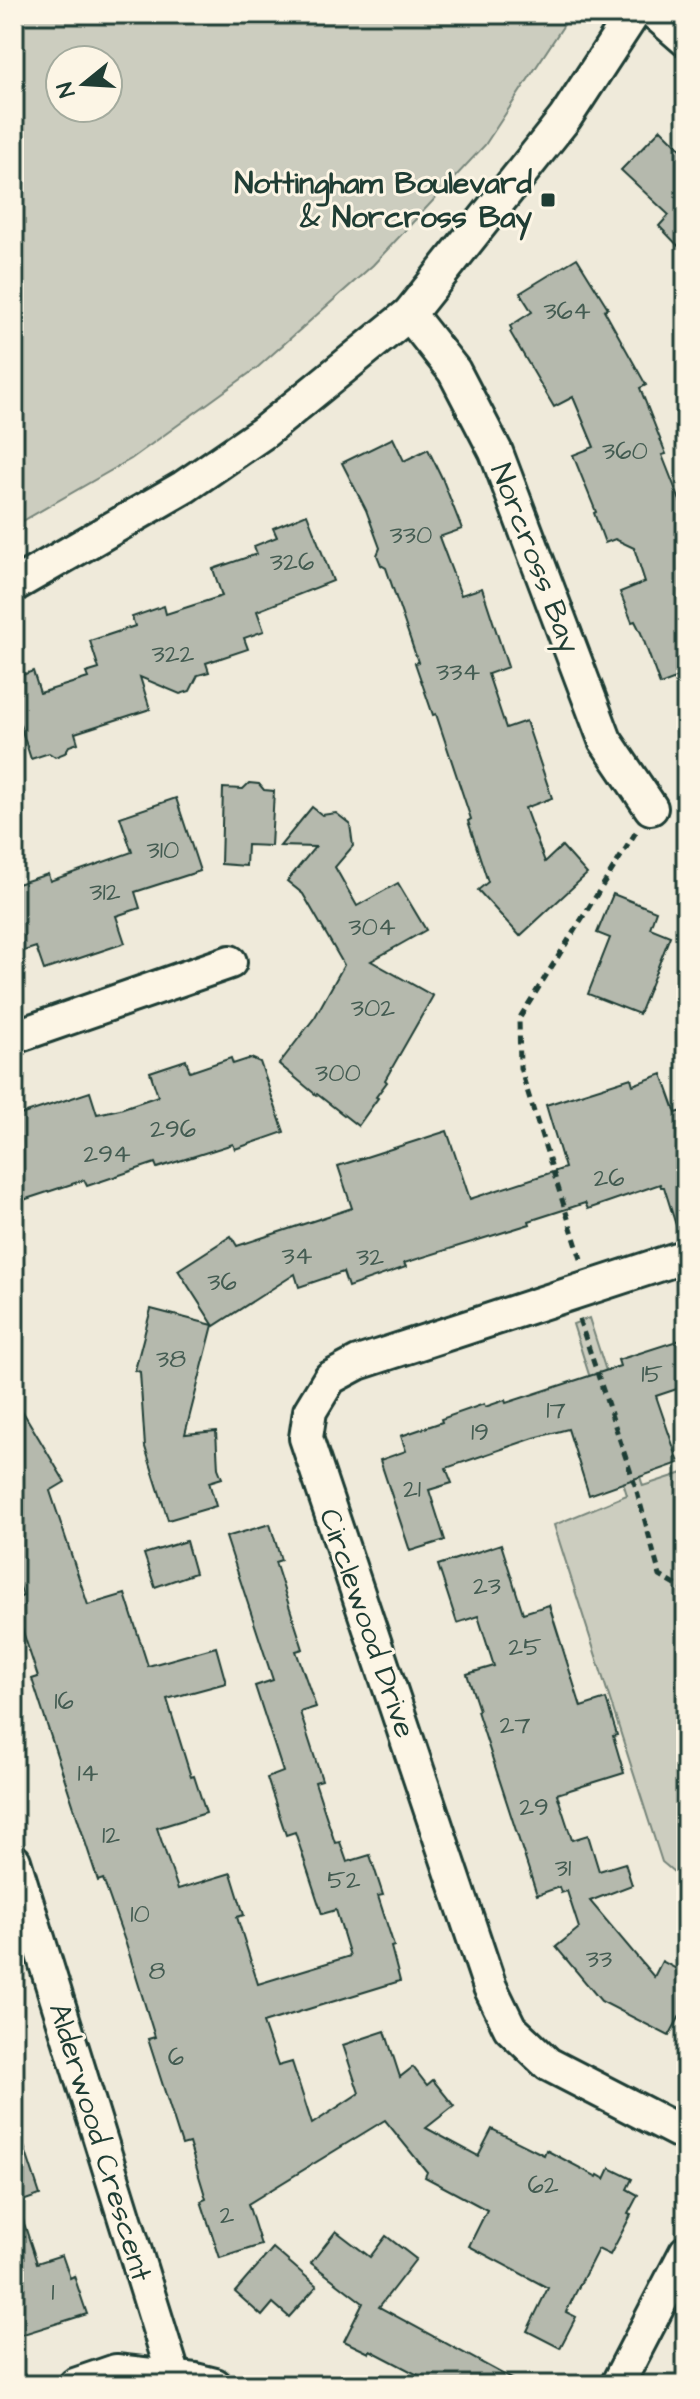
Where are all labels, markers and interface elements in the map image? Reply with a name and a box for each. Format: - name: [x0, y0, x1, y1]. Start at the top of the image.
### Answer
- north arrow: [44, 44, 124, 124]
- text: N: [49, 78, 83, 101]
- place label: Nottingham Boulevard & Norcross Bay: [234, 163, 533, 241]
- marker: Nottingham Boulevard & Norcross Bay: [539, 191, 557, 209]
- house number: 364: [543, 293, 591, 329]
- house number: 360: [602, 433, 648, 469]
- street label: Norcross Bay: [479, 458, 590, 660]
- house number: 330: [390, 517, 432, 553]
- house number: 326: [270, 544, 314, 580]
- house number: 322: [152, 636, 195, 672]
- house number: 334: [436, 654, 480, 690]
- house number: 310: [147, 832, 179, 868]
- house number: 312: [89, 874, 121, 910]
- house number: 304: [348, 909, 396, 945]
- house number: 302: [351, 990, 395, 1026]
- house number: 300: [315, 1055, 361, 1091]
- house number: 296: [150, 1111, 196, 1147]
- house number: 294: [83, 1136, 131, 1172]
- house number: 26: [593, 1160, 625, 1196]
- house number: 34: [282, 1238, 313, 1274]
- house number: 32: [356, 1239, 384, 1275]
- house number: 36: [207, 1264, 237, 1300]
- house number: 38: [156, 1341, 186, 1377]
- house number: 15: [641, 1356, 663, 1392]
- house number: 17: [546, 1392, 566, 1428]
- house number: 19: [471, 1414, 489, 1450]
- house number: 21: [403, 1471, 421, 1507]
- street label: Circlewood Drive: [308, 1503, 426, 1744]
- house number: 23: [473, 1568, 501, 1604]
- house number: 25: [508, 1629, 542, 1665]
- house number: 16: [54, 1683, 74, 1719]
- house number: 27: [500, 1707, 530, 1743]
- house number: 14: [77, 1755, 99, 1791]
- house number: 29: [519, 1789, 549, 1825]
- house number: 12: [102, 1817, 120, 1853]
- house number: 31: [555, 1850, 571, 1886]
- house number: 52: [327, 1862, 361, 1898]
- house number: 10: [130, 1896, 150, 1932]
- house number: 33: [586, 1941, 612, 1977]
- house number: 8: [149, 1953, 166, 1989]
- street label: Alderwood Crescent: [38, 1998, 162, 2287]
- house number: 6: [168, 2039, 184, 2075]
- house number: 62: [527, 2167, 559, 2203]
- house number: 2: [220, 2197, 235, 2233]
- house number: 1: [51, 2274, 55, 2310]

